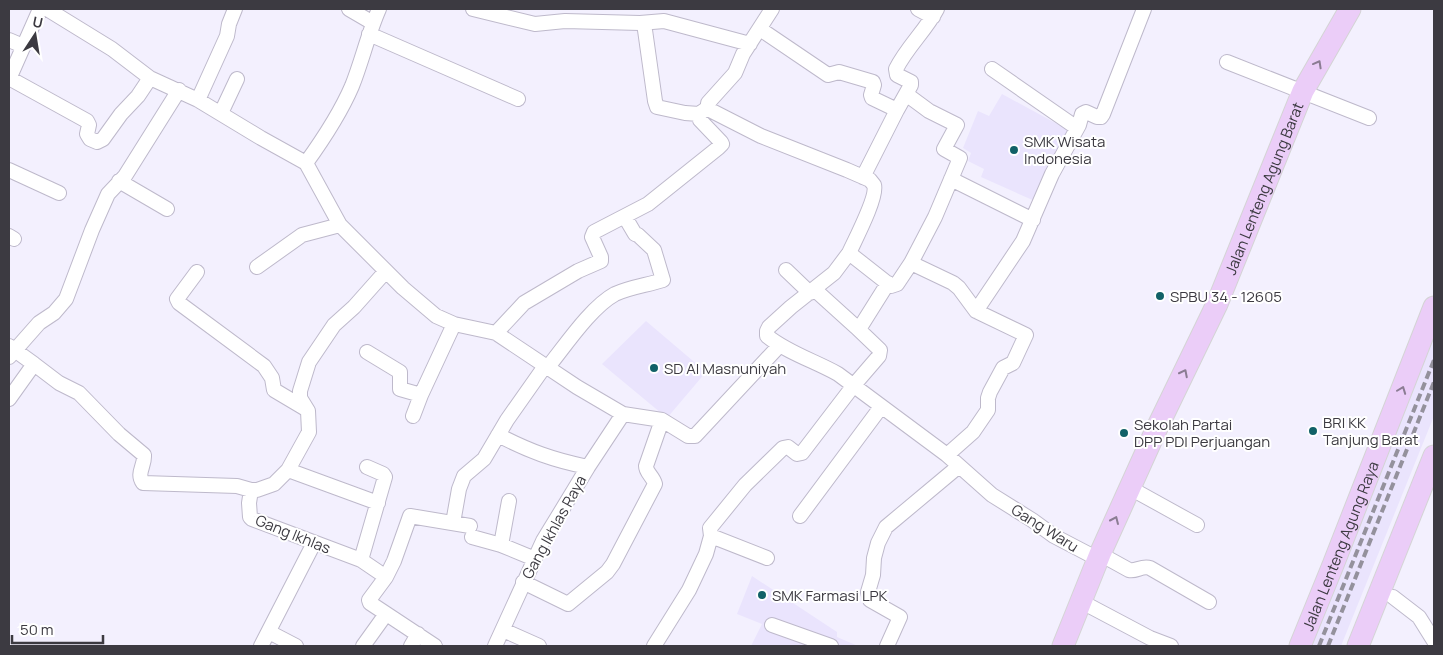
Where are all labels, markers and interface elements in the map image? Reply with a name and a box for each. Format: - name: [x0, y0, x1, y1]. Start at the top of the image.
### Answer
- north arrow: [10, 10, 60, 60]
- text: U: [31, 11, 45, 32]
- one-way arrow: [1312, 60, 1322, 69]
- street label: Jalan Lenteng Agung Barat: [1219, 99, 1308, 278]
- place label: SMK Wisata Indonesia: [1024, 131, 1105, 169]
- marker: SMK Wisata Indonesia: [1008, 144, 1020, 156]
- place label: SPBU 34 - 12605: [1170, 286, 1282, 307]
- marker: SPBU 34 - 12605: [1154, 290, 1166, 302]
- place label: SD Al Masnuniyah: [664, 358, 786, 379]
- marker: SD Al Masnuniyah: [648, 362, 660, 374]
- one-way arrow: [1178, 369, 1188, 378]
- one-way arrow: [1396, 386, 1406, 395]
- place label: BRI KK Tanjung Barat: [1323, 412, 1419, 450]
- place label: Sekolah Partai DPP PDI Perjuangan: [1134, 414, 1270, 452]
- marker: BRI KK Tanjung Barat: [1307, 425, 1319, 437]
- marker: Sekolah Partai DPP PDI Perjuangan: [1118, 427, 1130, 439]
- street label: Jalan Lenteng Agung Raya: [1297, 458, 1383, 634]
- street label: Gang Ikhlas Raya: [517, 471, 591, 583]
- street label: Gang Waru: [1007, 499, 1083, 557]
- street label: Gang Ikhlas: [252, 509, 334, 559]
- one-way arrow: [1109, 516, 1120, 525]
- place label: SMK Farmasi LPK: [772, 585, 888, 606]
- marker: SMK Farmasi LPK: [756, 589, 768, 601]
- scale bar: [12, 612, 104, 644]
- text: 50 m: [20, 619, 54, 640]

